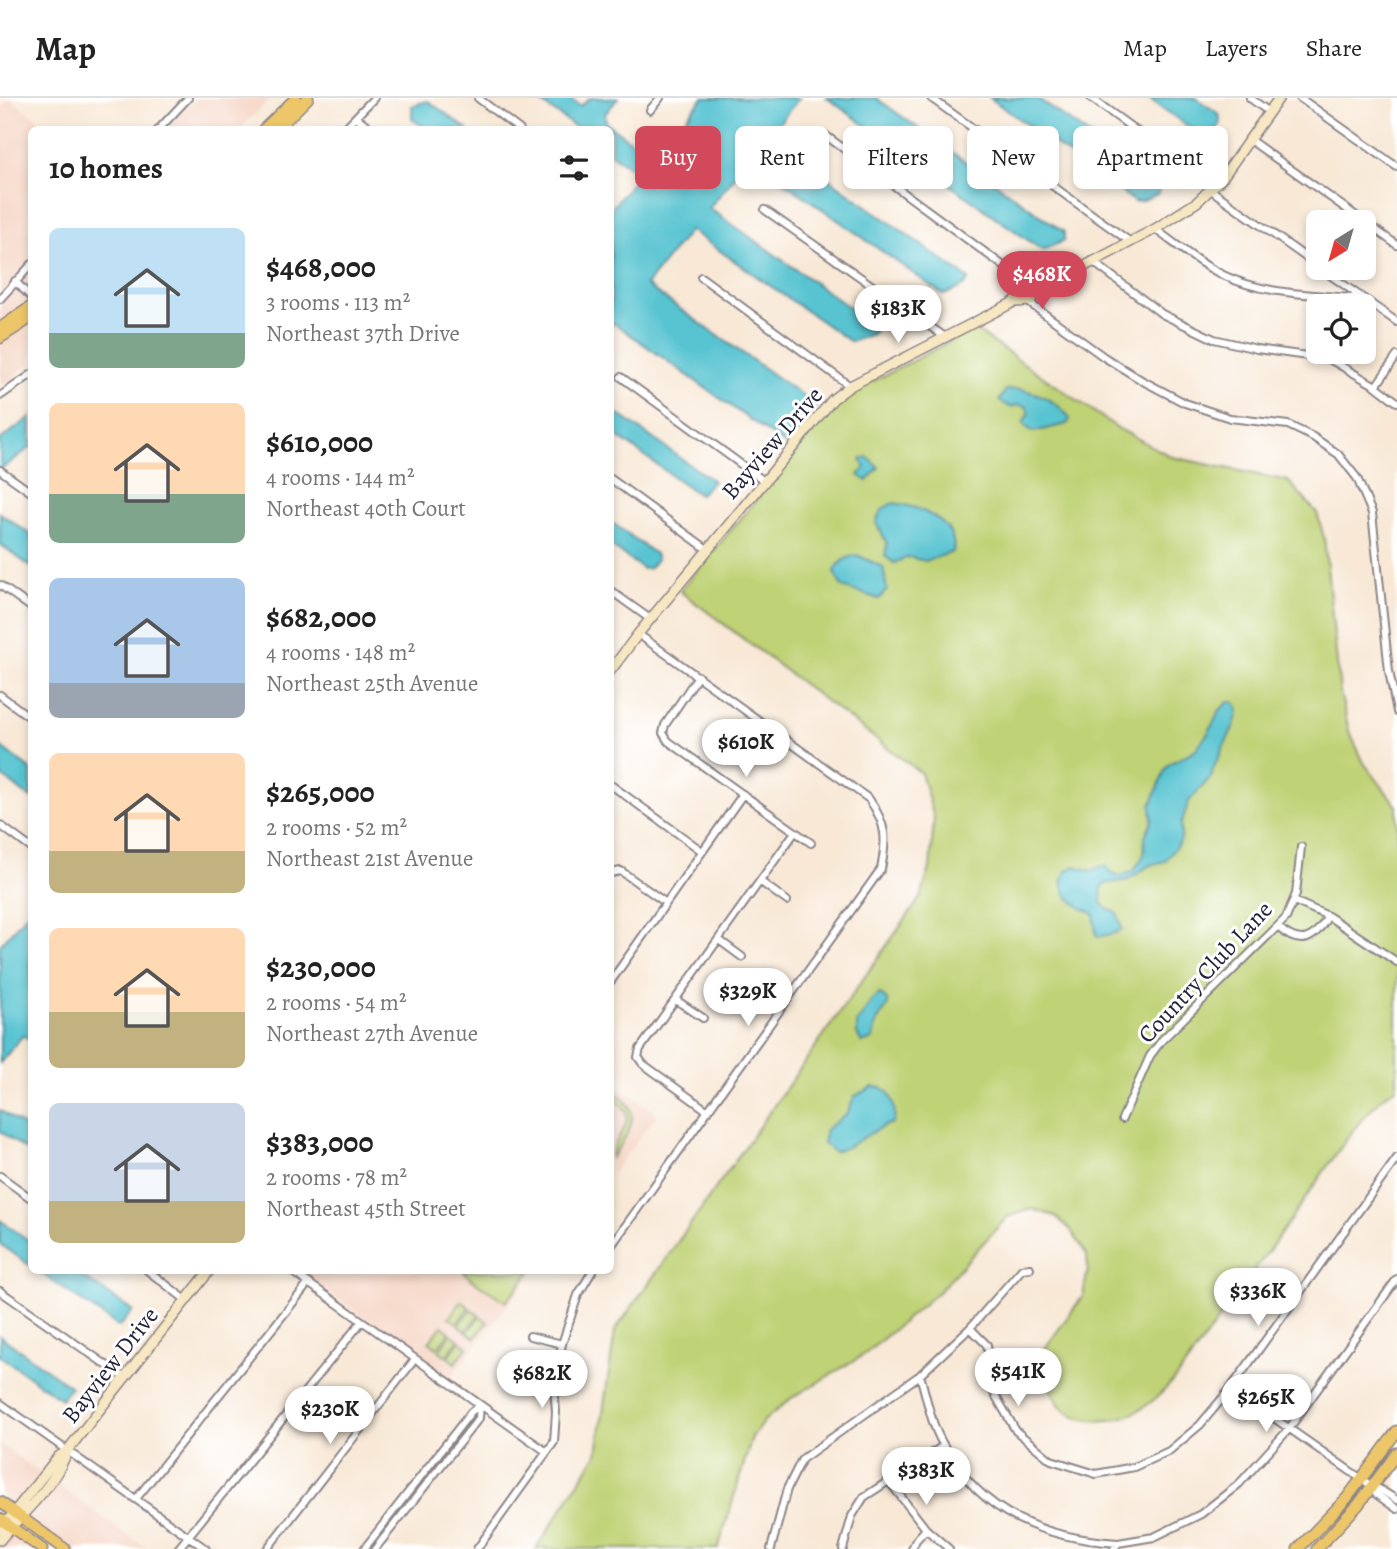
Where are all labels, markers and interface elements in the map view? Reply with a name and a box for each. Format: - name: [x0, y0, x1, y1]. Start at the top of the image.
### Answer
- text: Map: [35, 26, 96, 71]
- text: Map: [1123, 32, 1167, 64]
- text: Layers: [1205, 32, 1268, 64]
- text: Share: [1306, 32, 1362, 64]
- chip: Buy: [635, 126, 721, 189]
- chip: Rent: [735, 126, 829, 189]
- chip: Filters: [843, 126, 953, 189]
- chip: New: [967, 126, 1059, 189]
- chip: Apartment: [1073, 126, 1228, 189]
- text: 10 homes: [49, 148, 163, 188]
- icon: filters: [555, 149, 593, 187]
- north arrow: [1306, 210, 1376, 280]
- map controls: [1306, 210, 1376, 364]
- text: $468,000: [266, 247, 376, 287]
- pin: $468K: [993, 252, 1091, 311]
- icon: home: [105, 256, 189, 340]
- text: $468K: [1013, 258, 1071, 289]
- pin: $183K: [849, 286, 947, 345]
- text: 3 rooms · 113 m²: [266, 287, 410, 318]
- text: $183K: [871, 292, 926, 323]
- button: locate: [1306, 294, 1376, 364]
- text: Northeast 37th Drive: [266, 318, 460, 349]
- street label: Bayview Drive: [714, 380, 830, 506]
- text: $610,000: [266, 422, 373, 462]
- icon: home: [105, 431, 189, 515]
- text: 4 rooms · 144 m²: [266, 462, 414, 493]
- text: Northeast 40th Court: [266, 493, 466, 524]
- text: $682,000: [266, 597, 376, 637]
- icon: home: [105, 606, 189, 690]
- text: 4 rooms · 148 m²: [266, 637, 415, 668]
- text: Northeast 25th Avenue: [266, 668, 478, 699]
- pin: $610K: [697, 720, 795, 779]
- text: $610K: [718, 726, 774, 757]
- text: $265,000: [266, 772, 375, 812]
- icon: home: [105, 781, 189, 865]
- text: 2 rooms · 52 m²: [266, 812, 407, 843]
- text: Northeast 21st Avenue: [266, 843, 473, 874]
- street label: Country Club Lane: [1131, 894, 1279, 1050]
- text: $230,000: [266, 947, 376, 987]
- icon: home: [105, 956, 189, 1040]
- pin: $329K: [699, 968, 797, 1028]
- text: $329K: [719, 975, 777, 1006]
- text: 2 rooms · 54 m²: [266, 987, 407, 1018]
- text: Northeast 27th Avenue: [266, 1018, 478, 1049]
- text: $383,000: [266, 1122, 374, 1162]
- icon: home: [105, 1131, 189, 1215]
- text: 2 rooms · 78 m²: [266, 1162, 407, 1193]
- text: Northeast 45th Street: [266, 1193, 466, 1224]
- pin: $336K: [1209, 1268, 1307, 1328]
- text: $336K: [1230, 1275, 1286, 1306]
- street label: Bayview Drive: [54, 1300, 166, 1430]
- pin: $541K: [969, 1348, 1067, 1408]
- pin: $682K: [493, 1350, 591, 1410]
- text: $541K: [991, 1355, 1045, 1386]
- text: $682K: [513, 1357, 571, 1388]
- pin: $265K: [1217, 1374, 1315, 1434]
- text: $265K: [1237, 1381, 1295, 1412]
- pin: $230K: [281, 1386, 379, 1446]
- text: $230K: [301, 1393, 359, 1424]
- pin: $383K: [877, 1448, 975, 1507]
- text: $383K: [898, 1454, 954, 1485]

